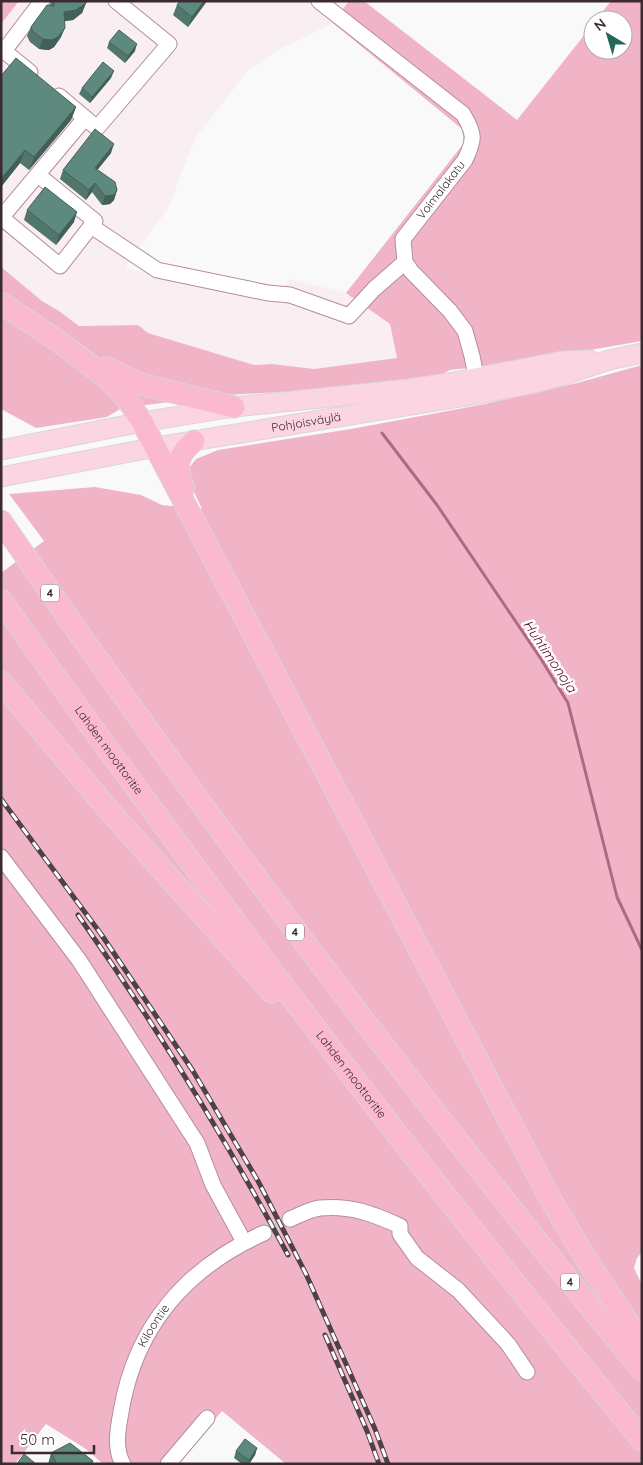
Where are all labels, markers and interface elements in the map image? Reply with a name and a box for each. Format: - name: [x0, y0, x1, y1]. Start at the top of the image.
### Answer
- north arrow: [583, 10, 633, 60]
- text: N: [590, 14, 610, 35]
- street label: Voimalakatu: [413, 157, 468, 222]
- street label: Pohjoisväylä: [270, 409, 342, 435]
- road number: 4: [41, 584, 59, 602]
- water label: Huhtimonoja: [519, 616, 582, 697]
- street label: Lahden moottoritie: [72, 703, 147, 798]
- road number: 4: [286, 924, 304, 940]
- street label: Lahden moottoritie: [313, 1028, 390, 1121]
- road number: 4: [561, 1274, 579, 1290]
- street label: Kiloontie: [134, 1301, 173, 1350]
- scale bar: [12, 1422, 95, 1454]
- text: 50 m: [20, 1430, 55, 1449]

